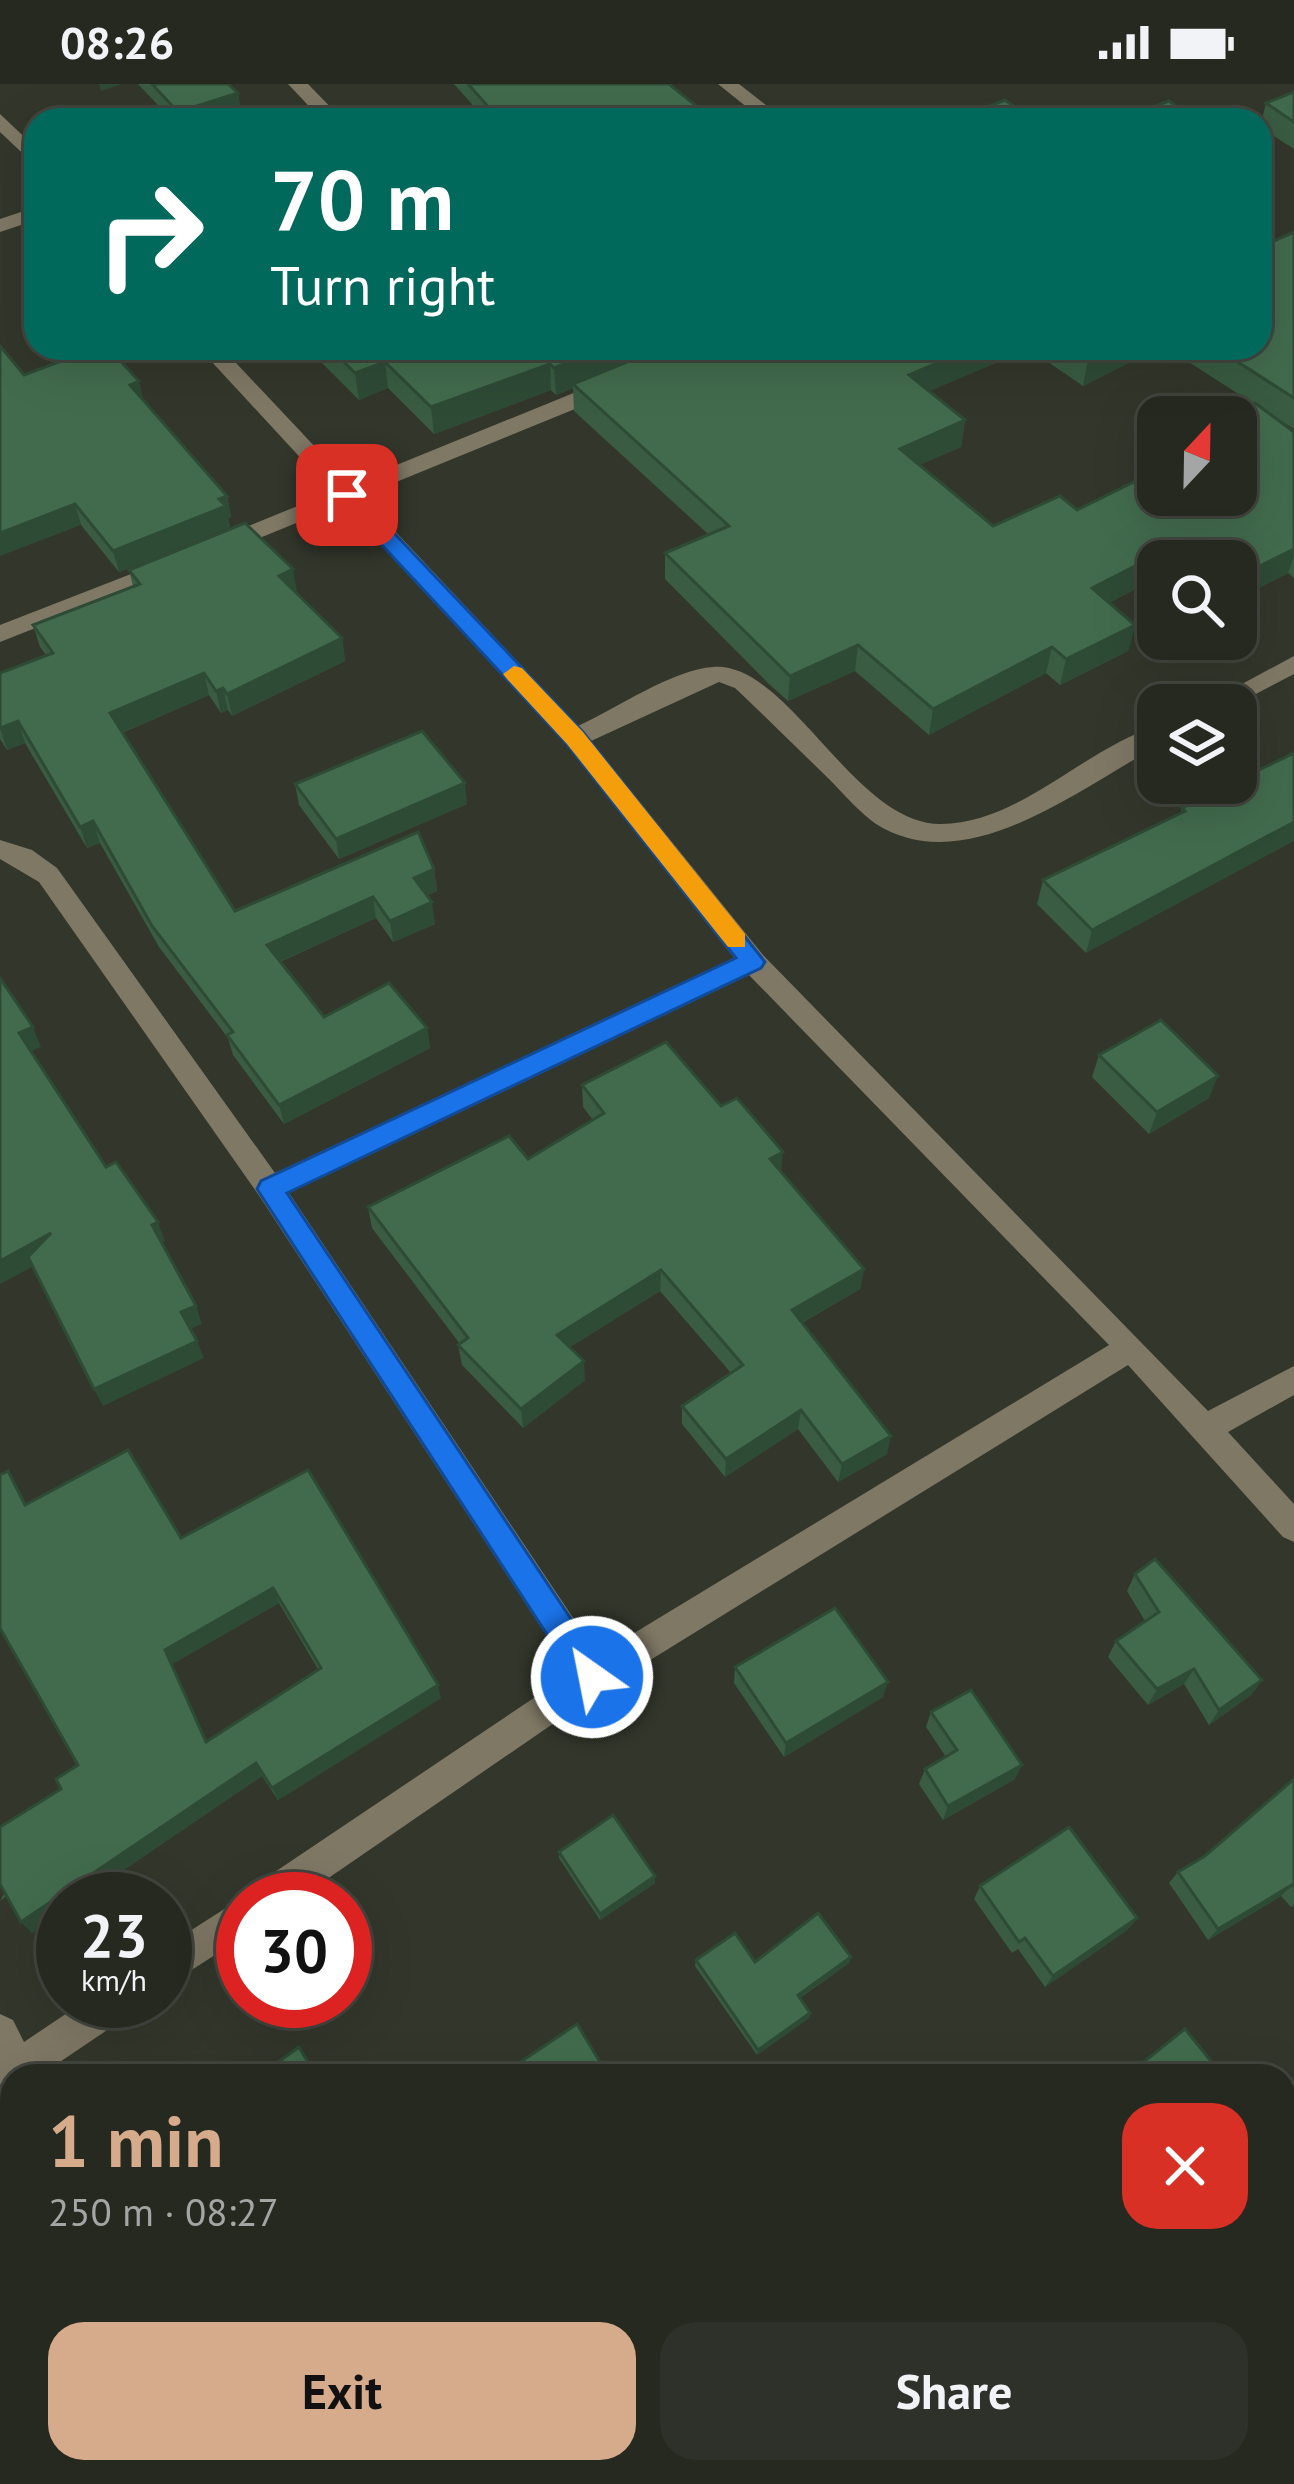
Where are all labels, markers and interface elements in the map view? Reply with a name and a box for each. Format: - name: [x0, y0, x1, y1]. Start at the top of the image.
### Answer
- text: 08:26: [60, 13, 174, 71]
- text: 70 m: [270, 144, 454, 253]
- icon: right: [72, 156, 228, 312]
- text: Turn right: [270, 250, 495, 320]
- north arrow: [1137, 396, 1257, 516]
- map controls: [1137, 396, 1257, 804]
- pin: [296, 444, 398, 546]
- icon: arrive: [314, 462, 380, 528]
- button: search: [1137, 540, 1257, 660]
- button: layers: [1137, 684, 1257, 804]
- position arrow: [529, 1614, 655, 1740]
- speed limit sign: 30: [216, 1872, 372, 2028]
- text: 23: [80, 1896, 148, 1974]
- text: km/h: [81, 1960, 147, 1999]
- text: 1 min: [48, 2094, 224, 2187]
- button: close: [1122, 2103, 1248, 2229]
- text: 250 m · 08:27: [48, 2186, 279, 2237]
- button: Exit: [48, 2322, 636, 2460]
- button: Share: [660, 2322, 1248, 2460]

